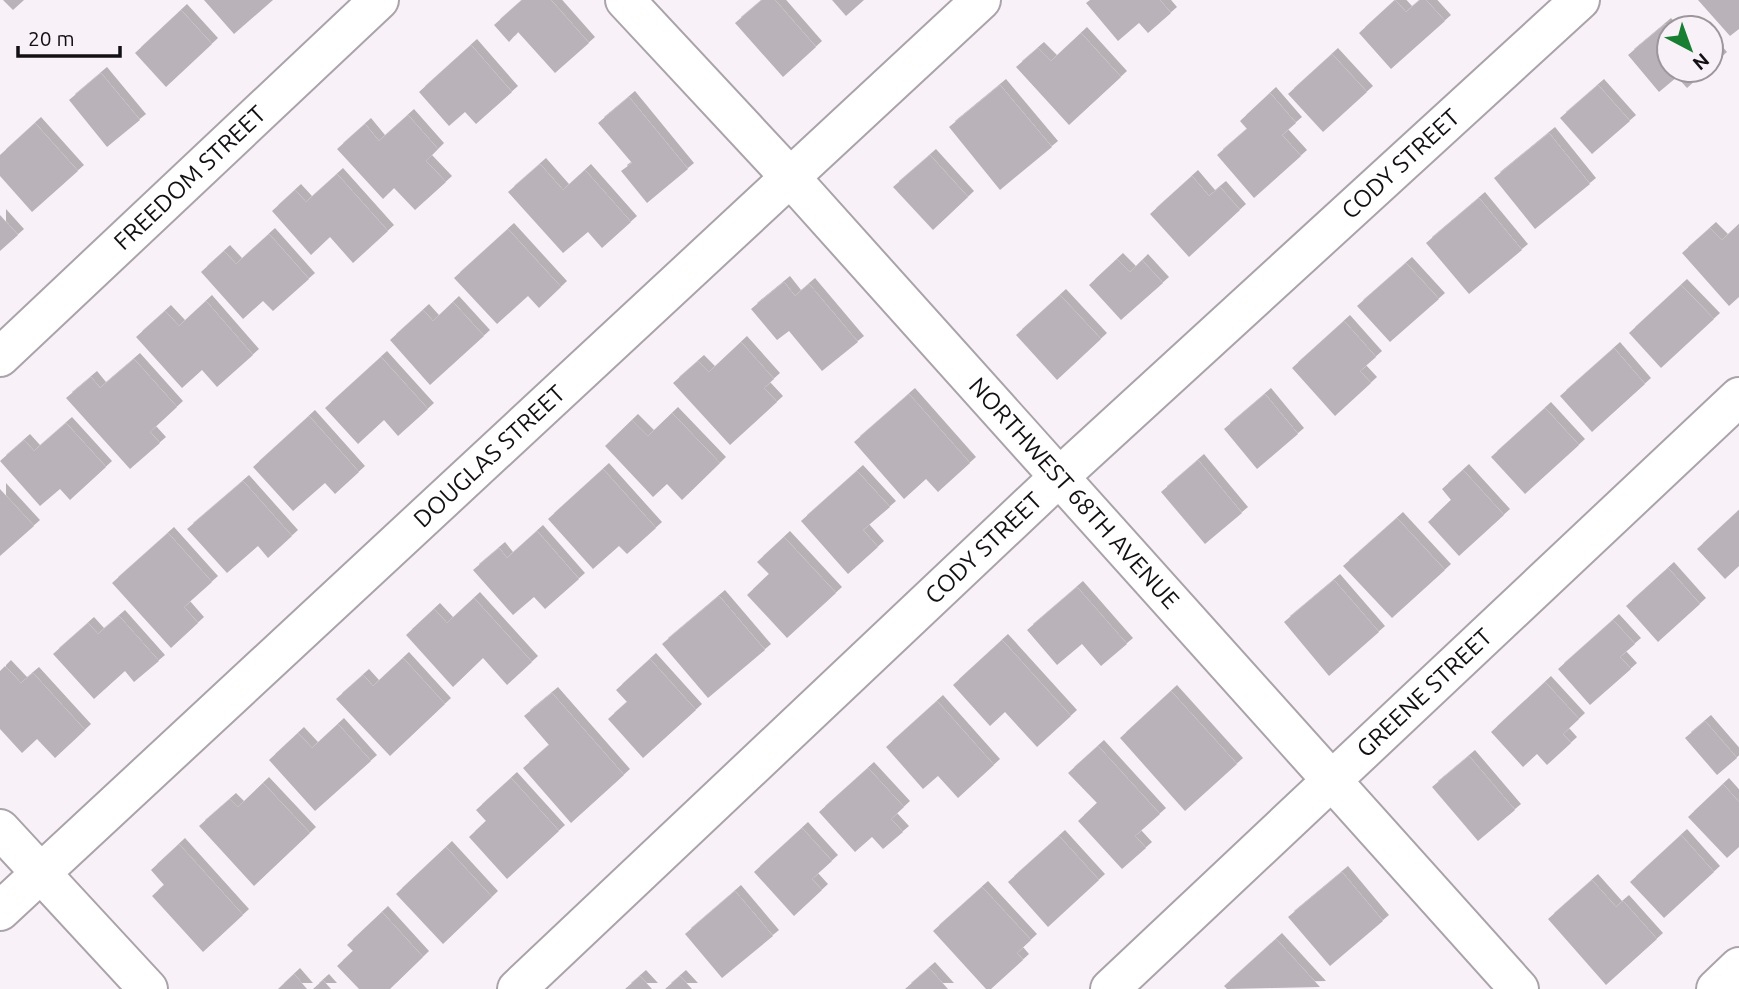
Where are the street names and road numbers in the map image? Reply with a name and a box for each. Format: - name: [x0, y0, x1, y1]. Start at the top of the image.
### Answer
- street label: FREEDOM STREET: [108, 100, 271, 255]
- street label: CODY STREET: [1336, 103, 1465, 224]
- street label: NORTHWEST 68TH AVENUE: [964, 372, 1185, 614]
- street label: DOUGLAS STREET: [408, 379, 570, 533]
- street label: CODY STREET: [920, 487, 1047, 609]
- street label: GREENE STREET: [1351, 623, 1497, 762]

